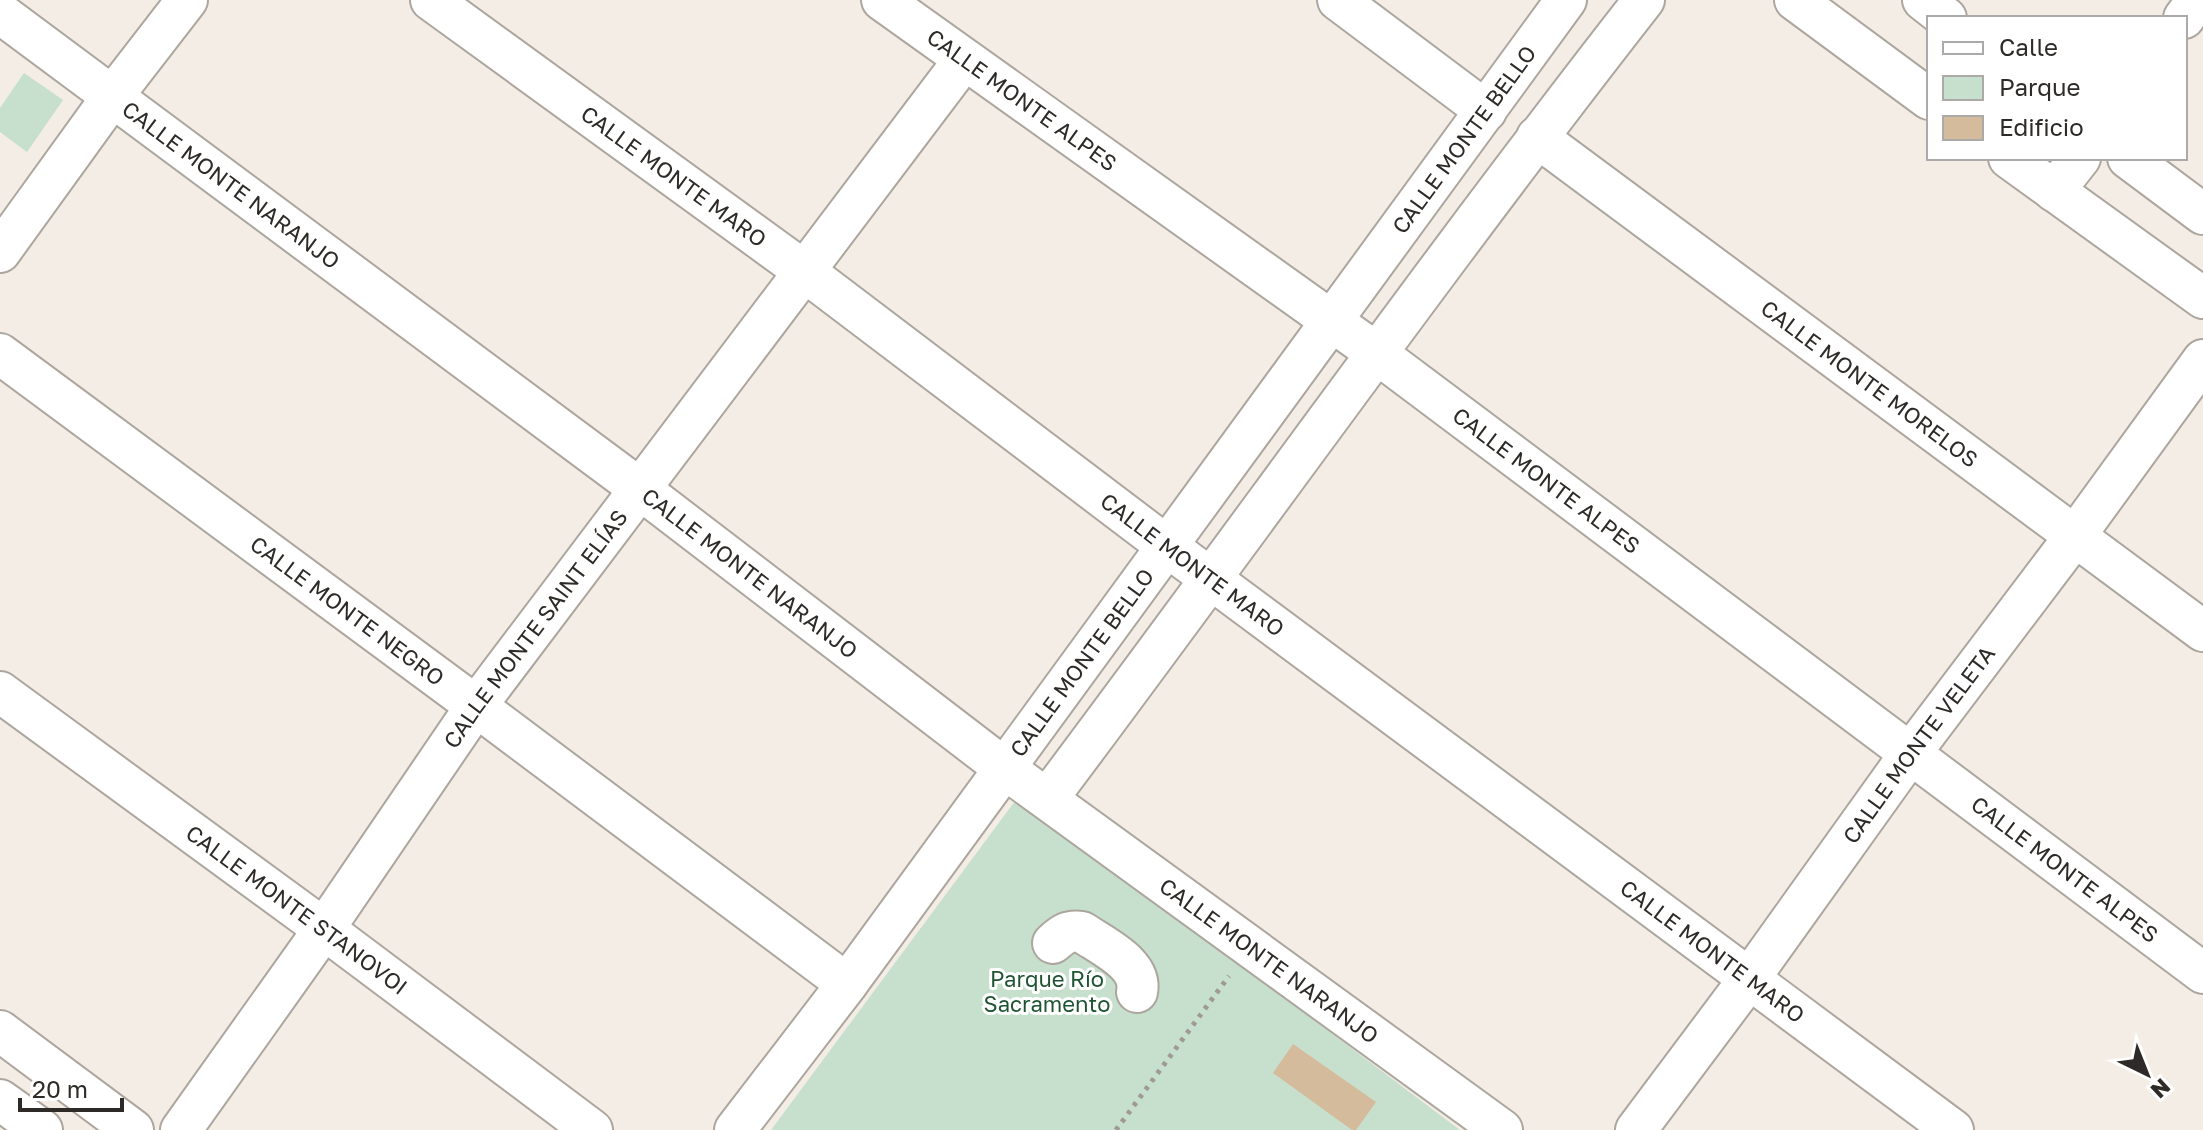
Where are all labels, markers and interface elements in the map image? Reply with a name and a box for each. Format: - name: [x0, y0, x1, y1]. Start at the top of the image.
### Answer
- legend: [1927, 16, 2187, 160]
- street label: CALLE MONTE ALPES: [922, 23, 1123, 176]
- text: Calle: [1999, 32, 2058, 61]
- street label: CALLE MONTE BELLO: [1386, 40, 1541, 239]
- text: Parque: [1999, 72, 2080, 101]
- street label: CALLE MONTE NARANJO: [117, 95, 345, 274]
- street label: CALLE MONTE MARO: [576, 100, 772, 252]
- text: Edificio: [1999, 112, 2084, 141]
- street label: CALLE MONTE MORELOS: [1756, 294, 1984, 473]
- street label: CALLE MONTE ALPES: [1448, 401, 1646, 559]
- street label: CALLE MONTE NARANJO: [637, 482, 863, 664]
- street label: CALLE MONTE MARO: [1095, 487, 1290, 642]
- street label: CALLE MONTE SAINT ELÍAS: [437, 504, 633, 753]
- street label: CALLE MONTE NEGRO: [245, 530, 450, 691]
- street label: CALLE MONTE BELLO: [1004, 563, 1159, 762]
- street label: CALLE MONTE VELETA: [1837, 640, 2000, 848]
- street label: CALLE MONTE ALPES: [1966, 790, 2164, 948]
- street label: CALLE MONTE STANOVOI: [181, 819, 413, 1000]
- street label: CALLE MONTE NARANJO: [1155, 872, 1384, 1049]
- street label: CALLE MONTE MARO: [1615, 874, 1810, 1028]
- park label: Parque Río Sacramento: [984, 965, 1110, 1017]
- north arrow: [2107, 1034, 2187, 1114]
- scale bar: [20, 1062, 122, 1112]
- text: N: [2146, 1073, 2176, 1105]
- text: 20 m: [32, 1074, 88, 1103]

